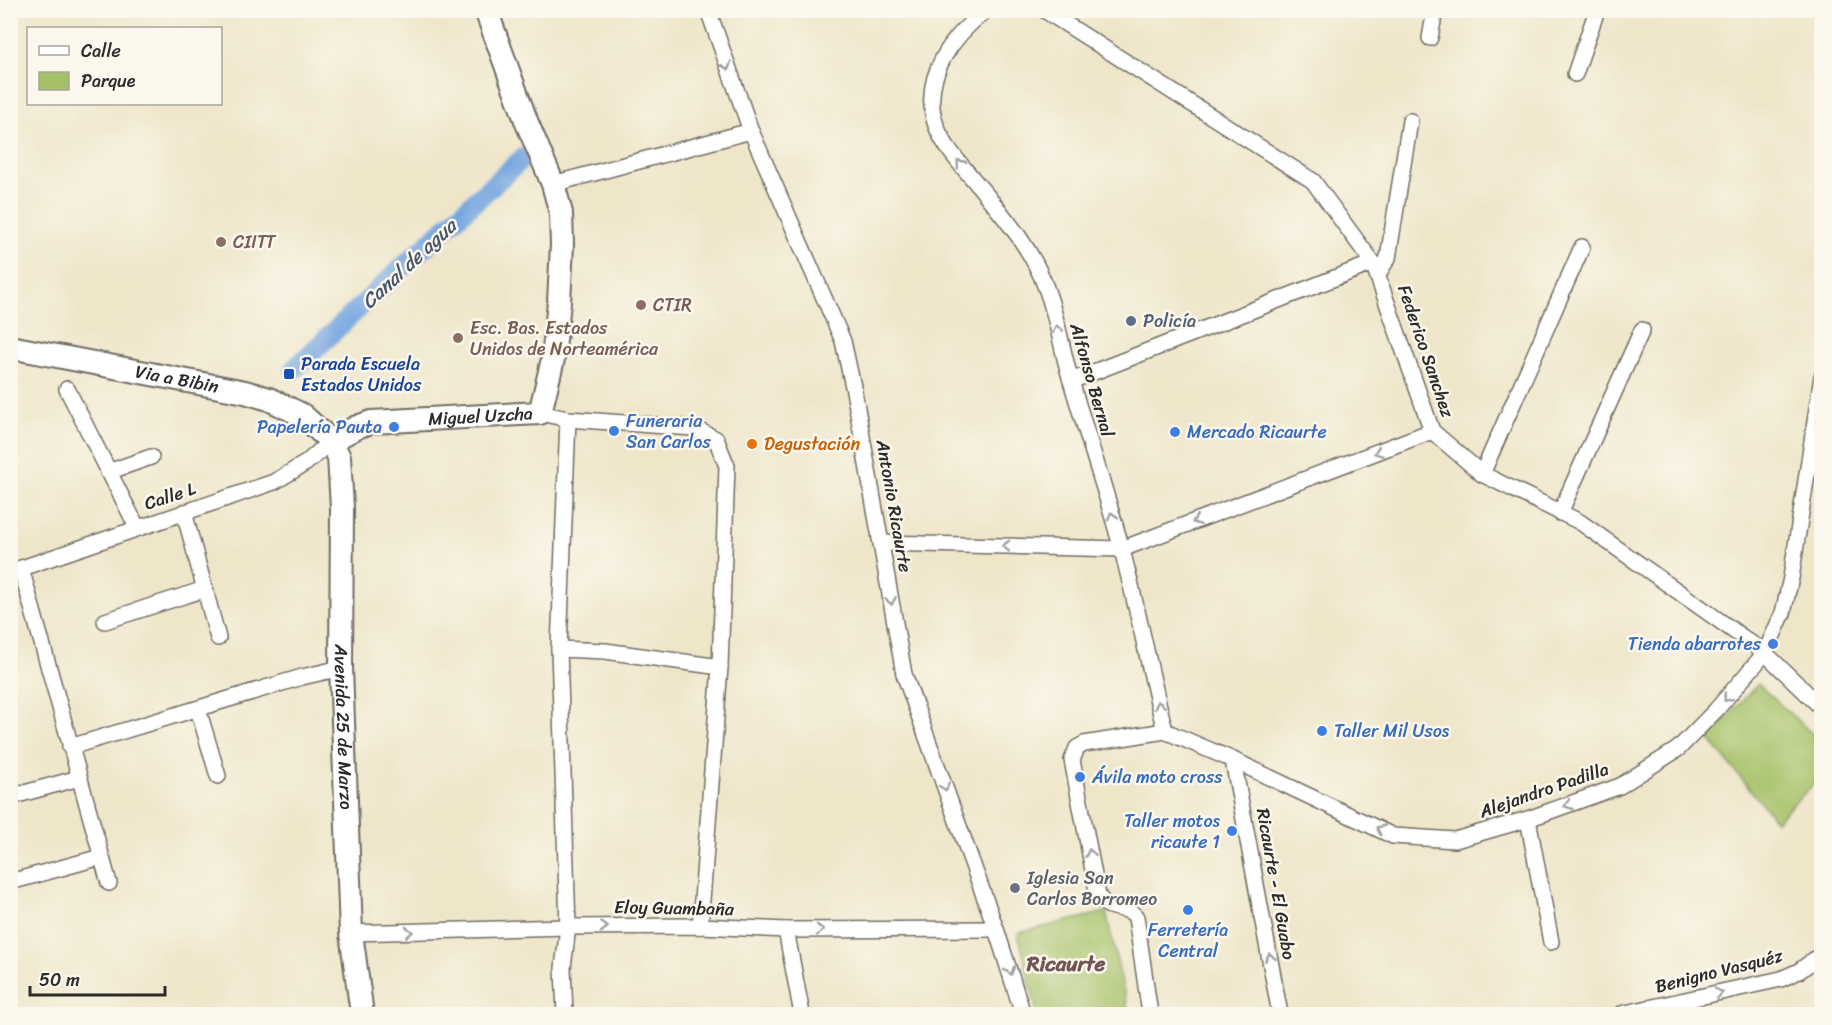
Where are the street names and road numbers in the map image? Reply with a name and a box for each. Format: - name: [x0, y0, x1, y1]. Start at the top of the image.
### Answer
- street label: Federico Sanchez: [1388, 280, 1464, 422]
- street label: Alfonso Bernal: [1060, 318, 1124, 442]
- street label: Via a Bibin: [133, 355, 222, 403]
- street label: Miguel Uzcha: [427, 397, 534, 435]
- street label: Antonio Ricaurte: [866, 436, 921, 575]
- street label: Calle L: [140, 472, 201, 519]
- street label: Avenida 25 de Marzo: [325, 643, 362, 810]
- street label: Alejandro Padilla: [1474, 753, 1613, 827]
- street label: Ricaurte - El Guabo: [1247, 806, 1305, 962]
- street label: Eloy Guambaña: [614, 891, 735, 925]
- street label: Benigno Vasquéz: [1652, 940, 1787, 1002]

